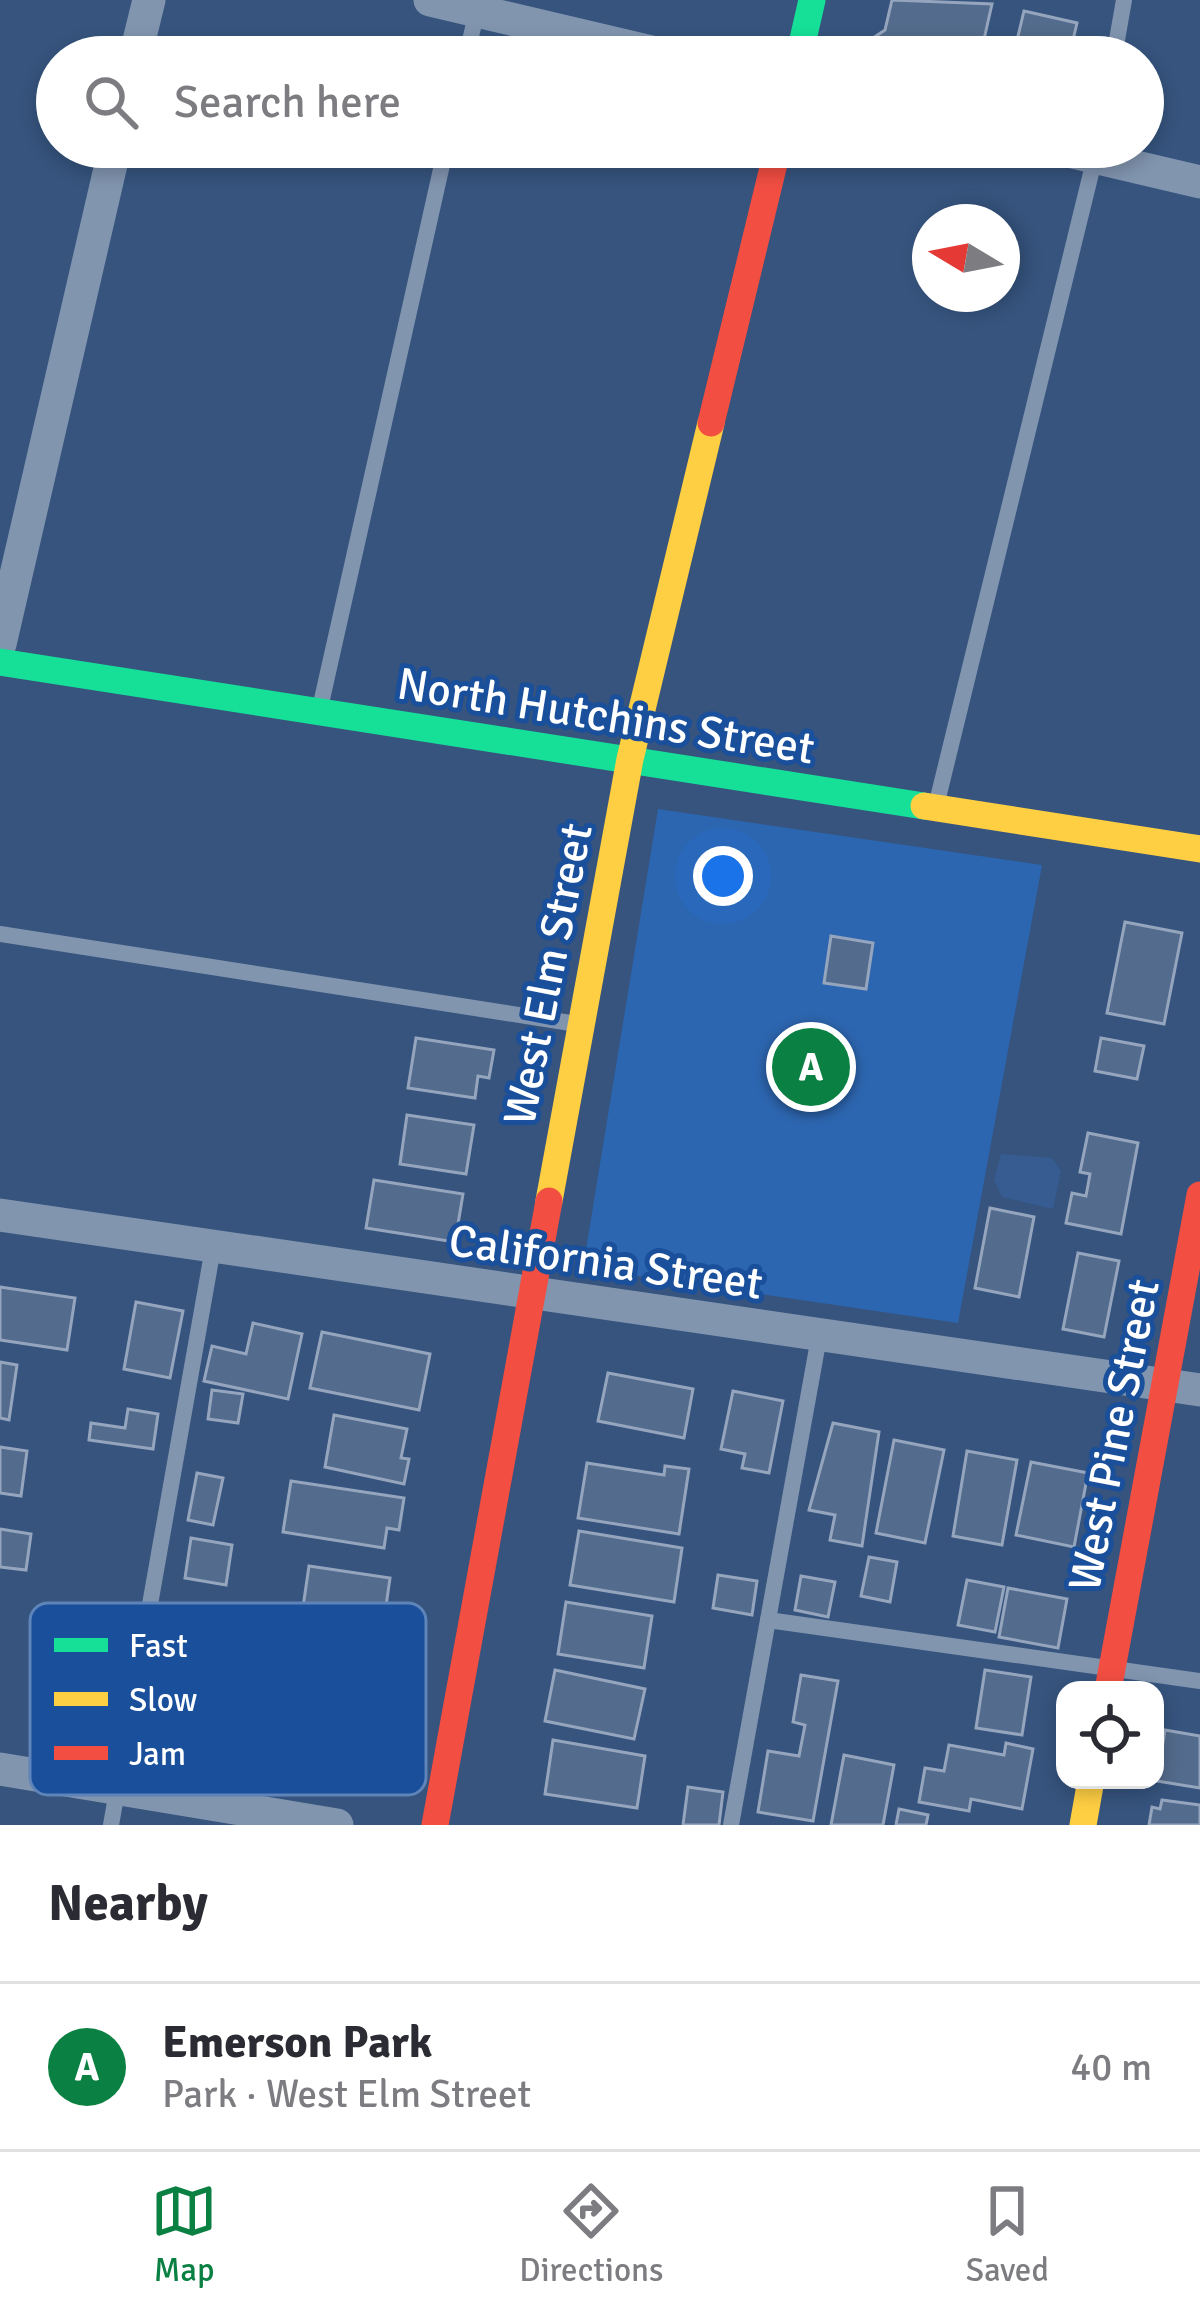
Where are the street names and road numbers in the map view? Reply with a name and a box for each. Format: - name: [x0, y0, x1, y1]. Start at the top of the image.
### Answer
- street label: North Hutchins Street: [393, 656, 818, 777]
- street label: West Elm Street: [492, 819, 605, 1130]
- street label: California Street: [446, 1213, 766, 1312]
- street label: West Pine Street: [1057, 1275, 1172, 1596]

